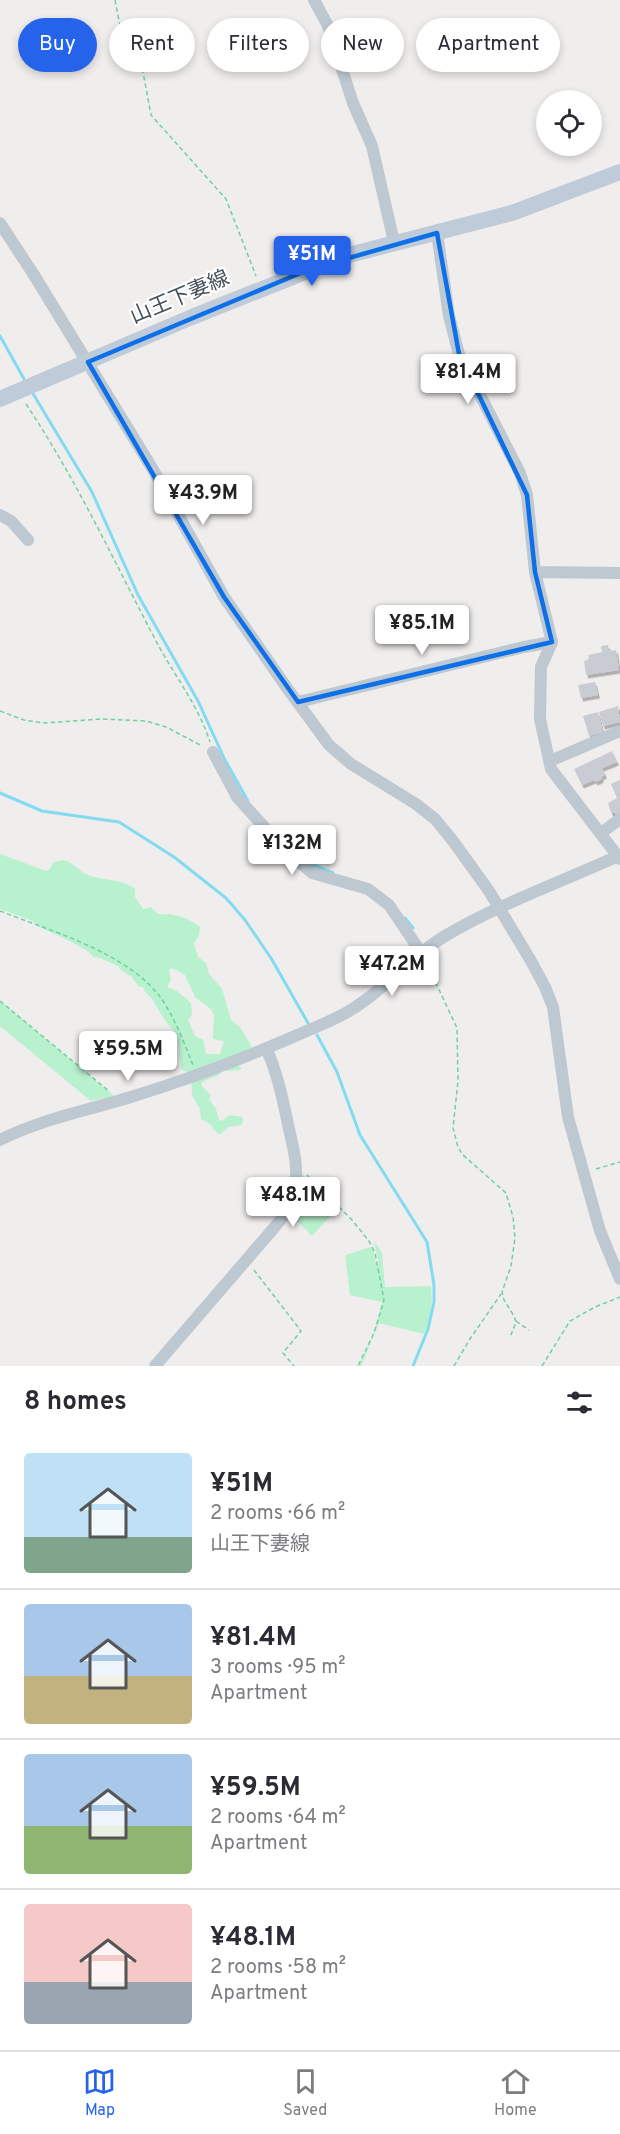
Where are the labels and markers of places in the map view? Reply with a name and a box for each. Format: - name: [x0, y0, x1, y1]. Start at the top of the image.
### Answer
- pin: ¥51M: [276, 236, 348, 287]
- pin: ¥81.4M: [419, 354, 517, 405]
- pin: ¥43.9M: [154, 475, 252, 526]
- pin: ¥85.1M: [373, 605, 471, 656]
- pin: ¥132M: [250, 825, 334, 876]
- pin: ¥47.2M: [343, 946, 441, 997]
- pin: ¥59.5M: [79, 1031, 177, 1082]
- pin: ¥48.1M: [244, 1177, 342, 1228]

